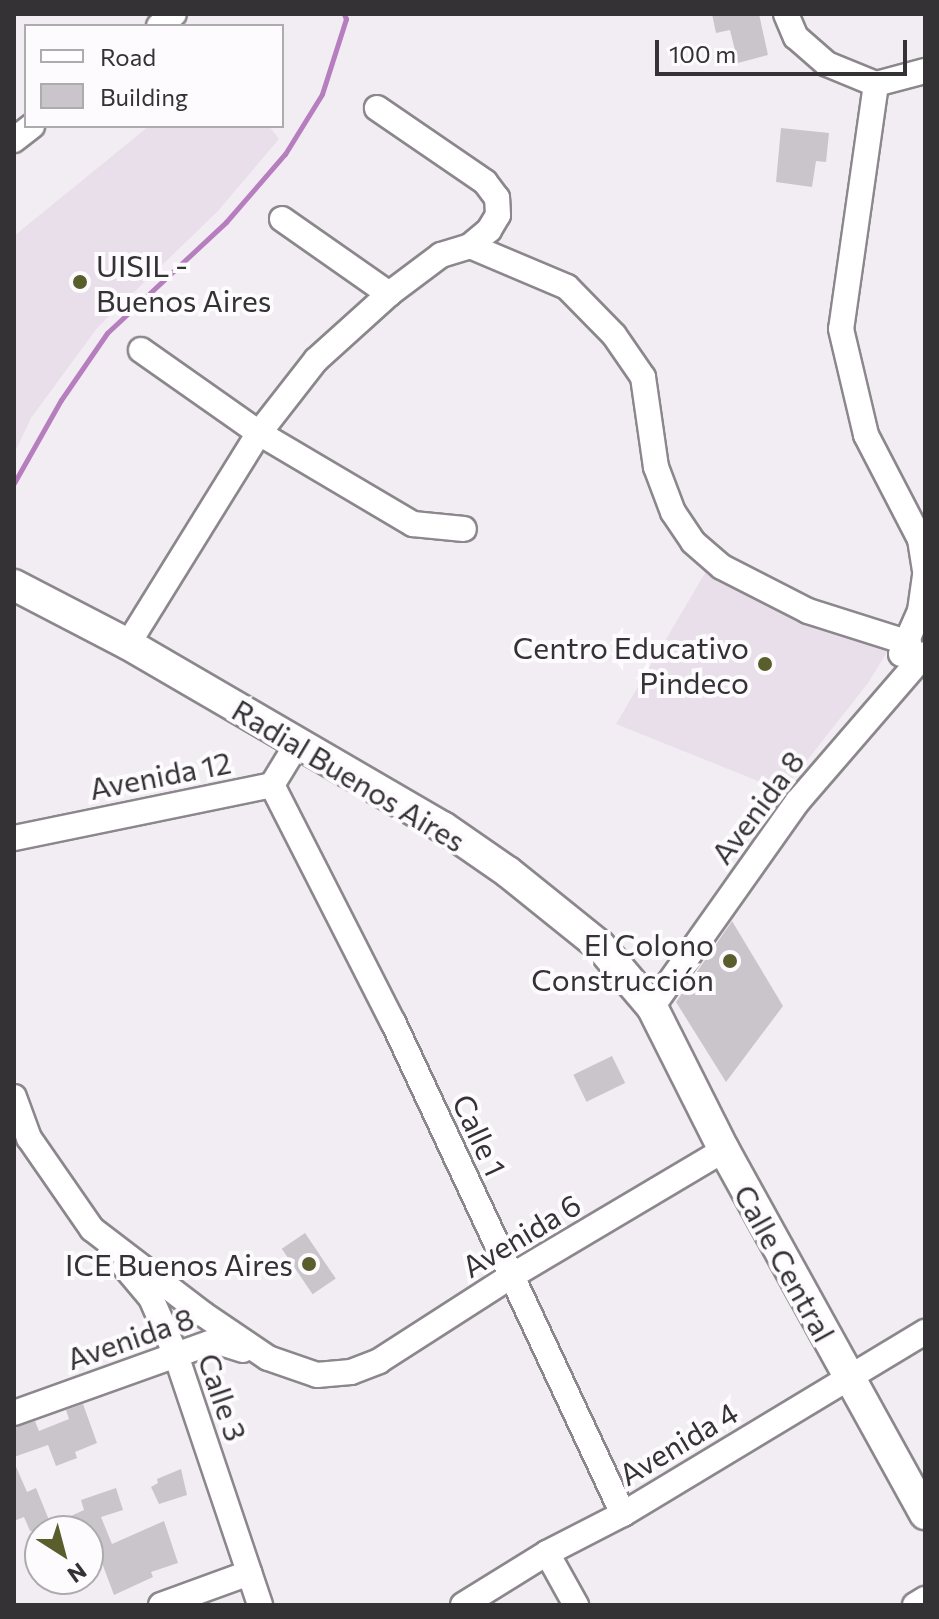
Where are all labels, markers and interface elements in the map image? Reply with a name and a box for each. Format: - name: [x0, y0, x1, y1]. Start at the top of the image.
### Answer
- legend: [24, 24, 284, 128]
- scale bar: [659, 24, 911, 74]
- text: 100 m: [669, 39, 736, 68]
- text: Road: [100, 42, 156, 71]
- text: Building: [100, 82, 188, 111]
- place label: UISIL - Buenos Aires: [96, 247, 272, 318]
- marker: UISIL - Buenos Aires: [71, 273, 89, 291]
- place label: Centro Educativo Pindeco: [513, 629, 749, 700]
- marker: Centro Educativo Pindeco: [756, 655, 774, 673]
- street label: Radial Buenos Aires: [226, 691, 472, 859]
- street label: Avenida 8: [703, 743, 811, 871]
- street label: Avenida 12: [86, 744, 234, 806]
- place label: El Colono Construcción: [531, 926, 714, 996]
- marker: El Colono Construcción: [721, 952, 739, 970]
- street label: Calle 1: [446, 1088, 514, 1182]
- street label: Calle Central: [727, 1178, 843, 1348]
- street label: Avenida 6: [455, 1186, 587, 1284]
- place label: ICE Buenos Aires: [65, 1246, 293, 1282]
- marker: ICE Buenos Aires: [300, 1255, 318, 1273]
- street label: Avenida 8: [62, 1299, 198, 1377]
- street label: Calle 3: [191, 1349, 255, 1445]
- street label: Avenida 4: [612, 1394, 744, 1492]
- north arrow: [24, 1515, 104, 1595]
- text: N: [63, 1557, 92, 1589]

